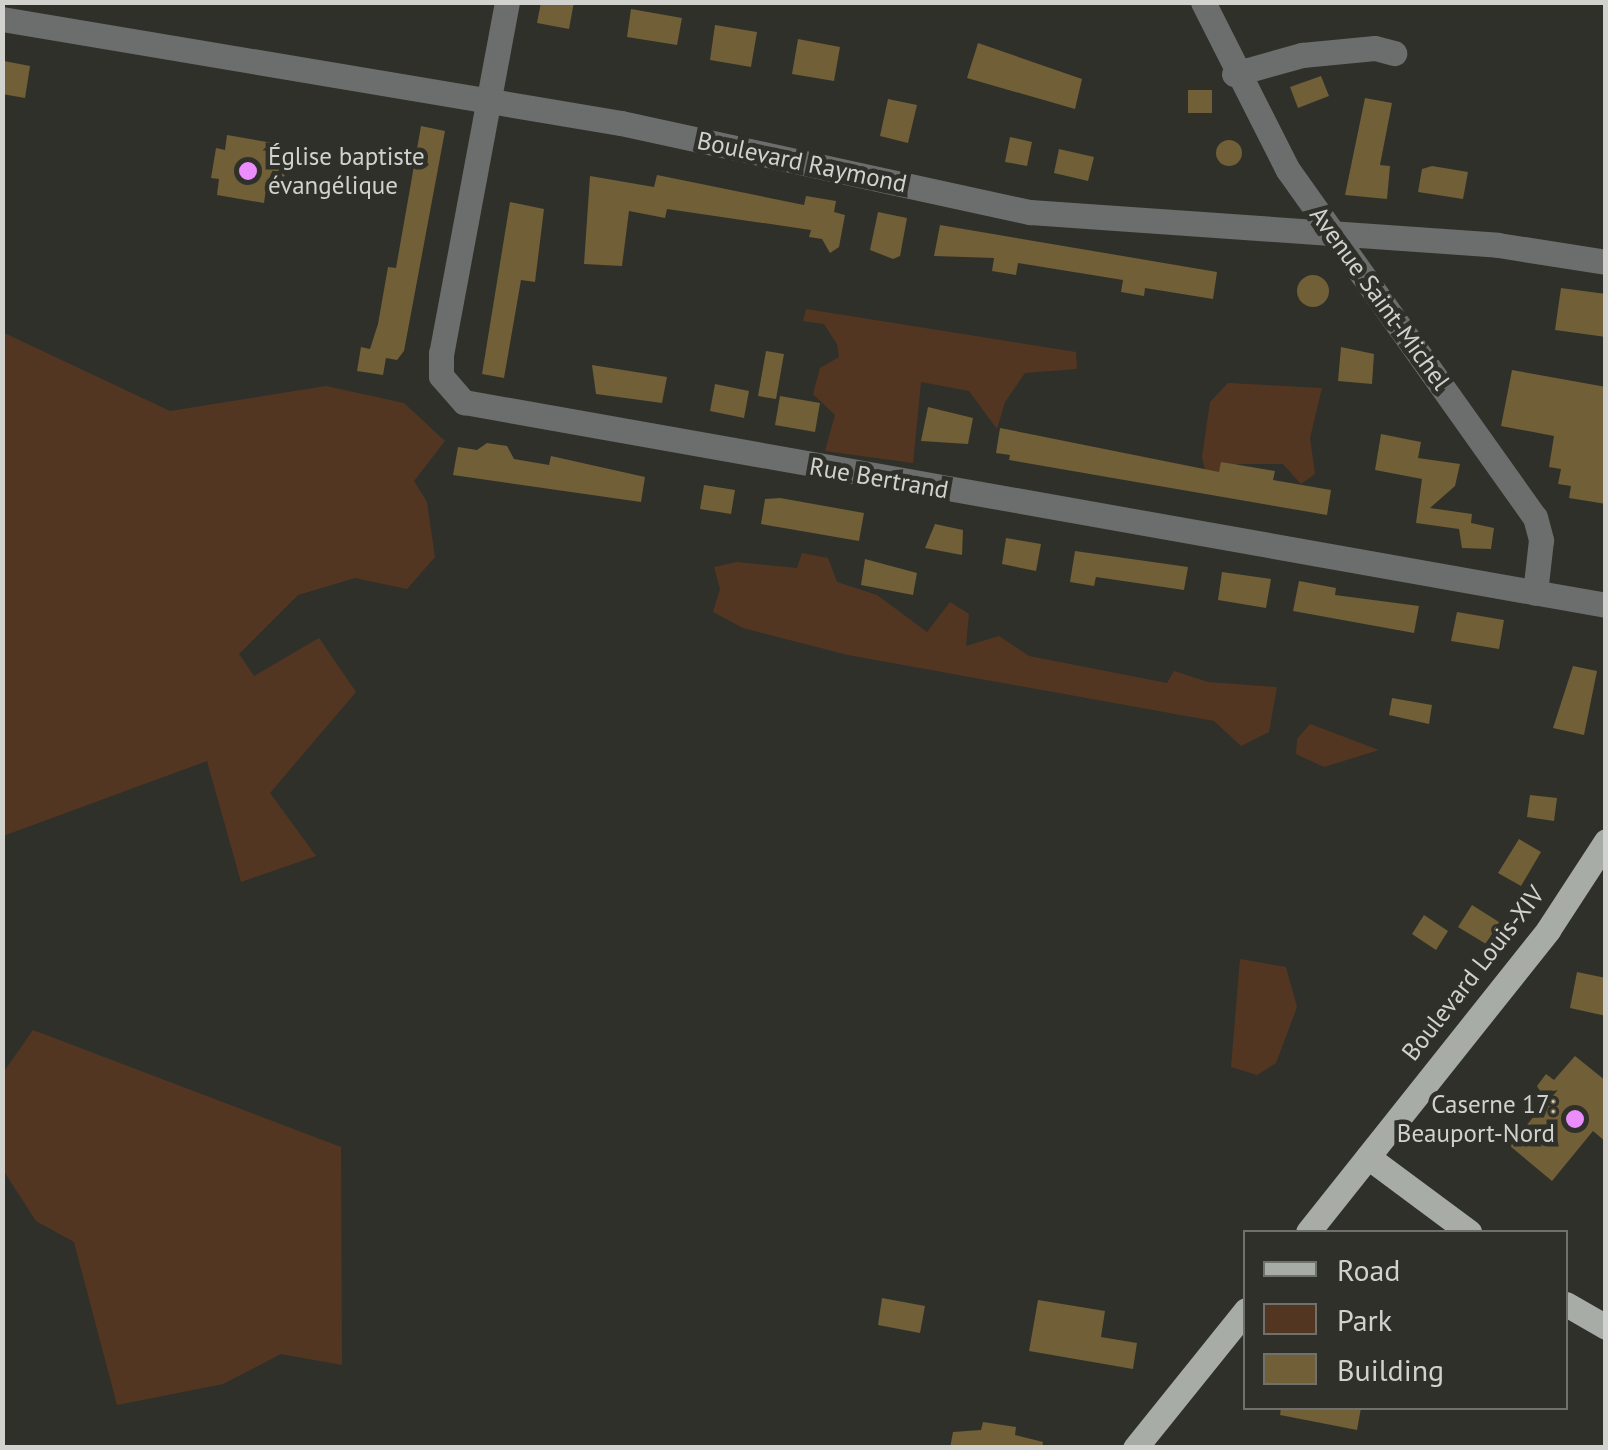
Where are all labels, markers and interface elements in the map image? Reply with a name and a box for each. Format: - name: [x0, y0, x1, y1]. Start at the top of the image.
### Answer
- street label: Boulevard Raymond: [694, 125, 910, 199]
- place label: Église baptiste évangélique: [268, 142, 425, 201]
- marker: Église baptiste évangélique: [237, 160, 259, 182]
- street label: Avenue Saint-Michel: [1304, 201, 1456, 395]
- street label: Rue Bertrand: [807, 451, 951, 505]
- street label: Boulevard Louis-XIV: [1395, 880, 1551, 1066]
- place label: Caserne 17: Beauport-Nord: [1397, 1090, 1555, 1149]
- marker: Caserne 17: Beauport-Nord: [1564, 1108, 1586, 1130]
- legend: [1243, 1230, 1568, 1410]
- text: Road: [1337, 1250, 1401, 1289]
- text: Park: [1337, 1300, 1392, 1339]
- text: Building: [1337, 1350, 1444, 1389]

